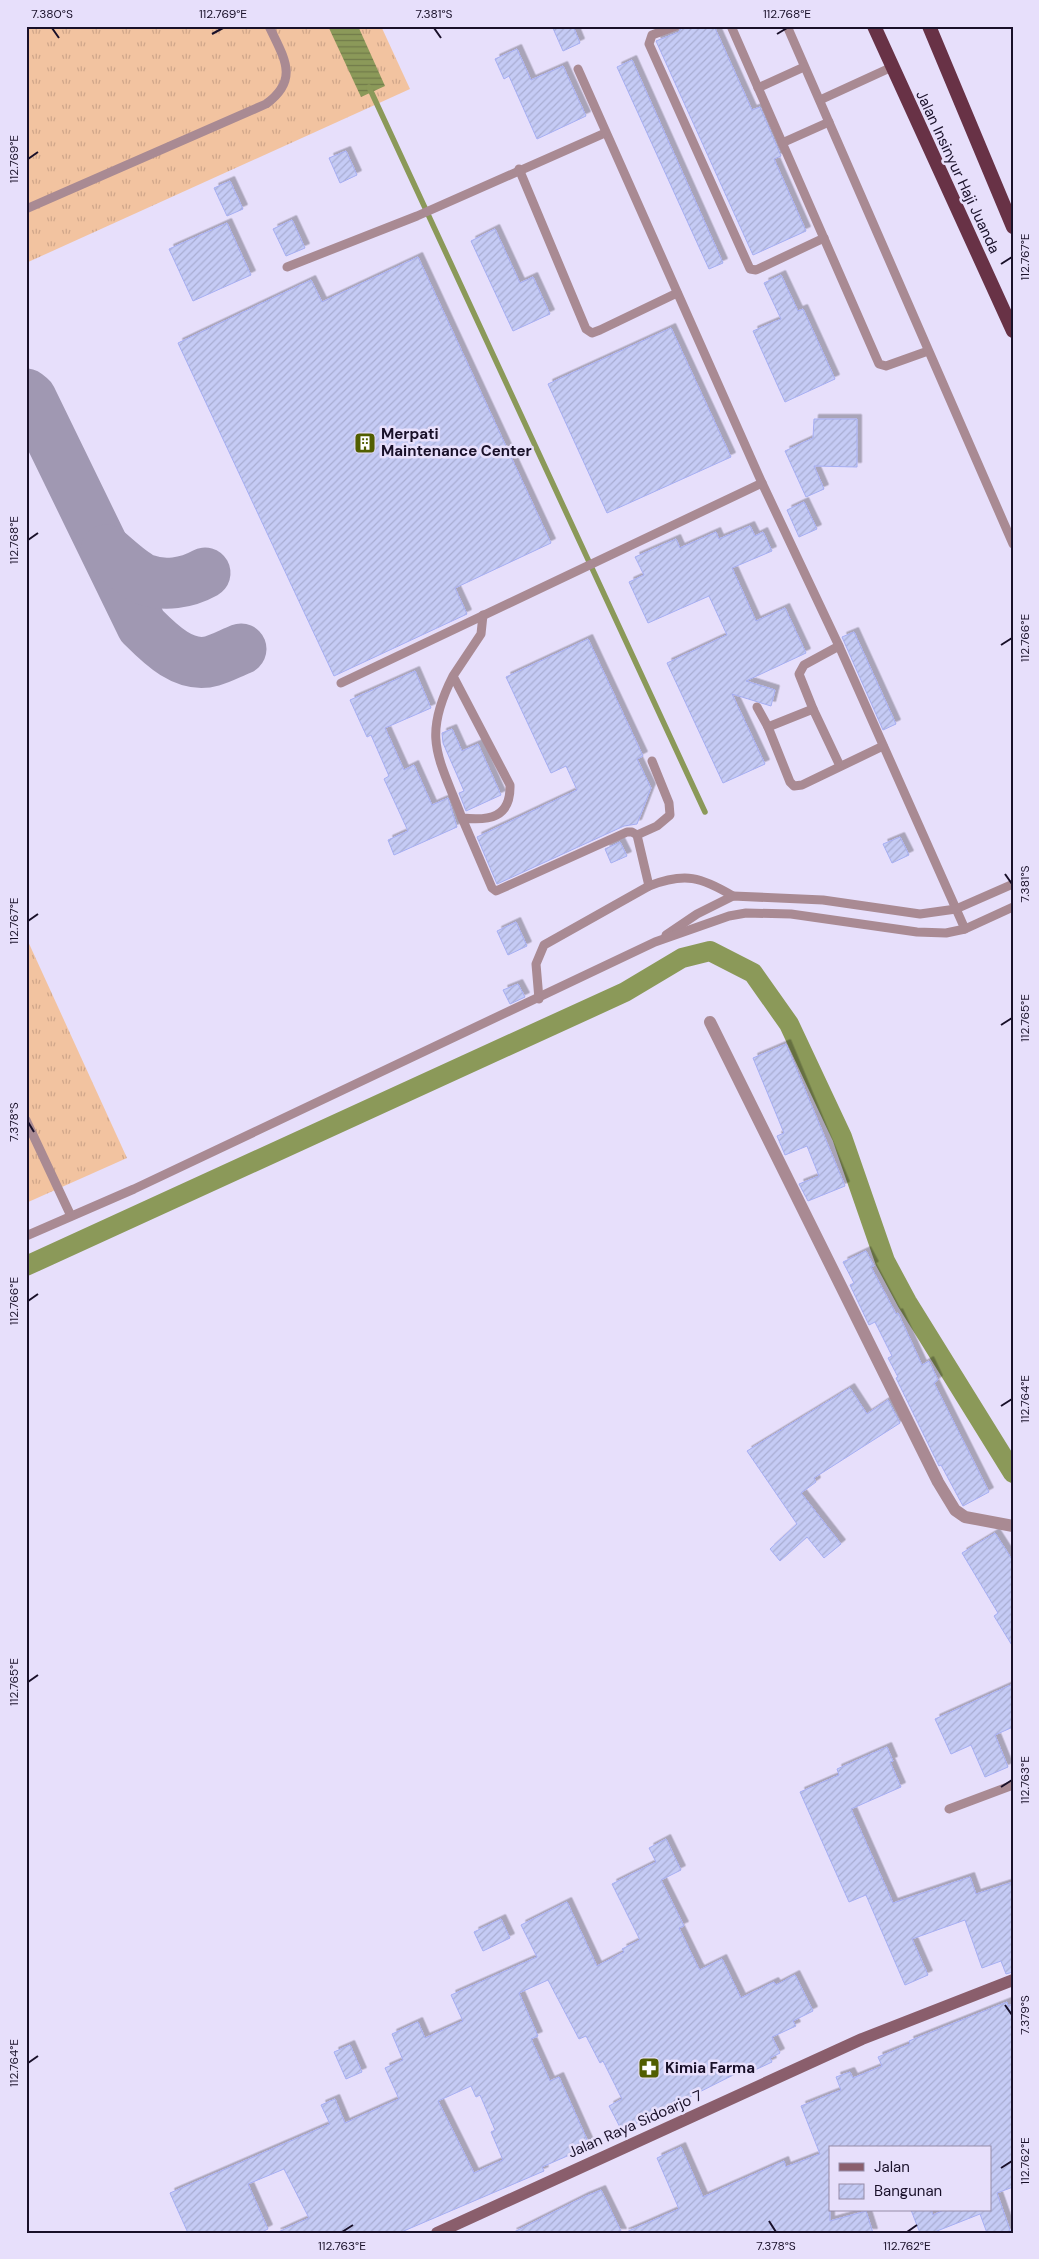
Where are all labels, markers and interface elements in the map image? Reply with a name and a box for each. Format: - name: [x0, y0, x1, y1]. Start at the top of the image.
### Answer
- text: 7.380°S: [31, 6, 73, 22]
- text: 112.769°E: [199, 6, 247, 22]
- text: 7.381°S: [415, 6, 453, 22]
- text: 112.768°E: [763, 6, 811, 22]
- street label: Jalan Insinyur Haji Juanda: [911, 87, 1005, 257]
- text: 112.769°E: [6, 135, 22, 183]
- text: 112.767°E: [1017, 233, 1033, 281]
- place label: Merpati Maintenance Center: [381, 424, 532, 461]
- building icon: Merpati Maintenance Center: [353, 431, 377, 455]
- text: 112.768°E: [6, 516, 22, 564]
- text: 112.766°E: [1017, 614, 1033, 662]
- text: 7.381°S: [1017, 865, 1033, 903]
- text: 112.767°E: [6, 897, 22, 945]
- text: 112.765°E: [1017, 994, 1033, 1042]
- text: 7.378°S: [6, 1102, 22, 1142]
- text: 112.766°E: [6, 1277, 22, 1325]
- text: 112.764°E: [1017, 1375, 1033, 1423]
- text: 112.765°E: [6, 1658, 22, 1706]
- text: 112.763°E: [1017, 1756, 1033, 1804]
- text: 7.379°S: [1017, 1995, 1033, 2035]
- text: 112.764°E: [6, 2039, 22, 2087]
- pharmacy icon: Kimia Farma: [637, 2056, 661, 2080]
- place label: Kimia Farma: [665, 2058, 755, 2078]
- street label: Jalan Raya Sidoarjo 7: [565, 2085, 705, 2163]
- text: 112.762°E: [1017, 2137, 1033, 2185]
- legend: [829, 2146, 992, 2212]
- text: Jalan: [874, 2157, 910, 2177]
- text: Bangunan: [874, 2181, 942, 2201]
- text: 112.763°E: [318, 2238, 366, 2254]
- text: 7.378°S: [756, 2238, 796, 2254]
- text: 112.762°E: [883, 2238, 931, 2254]

